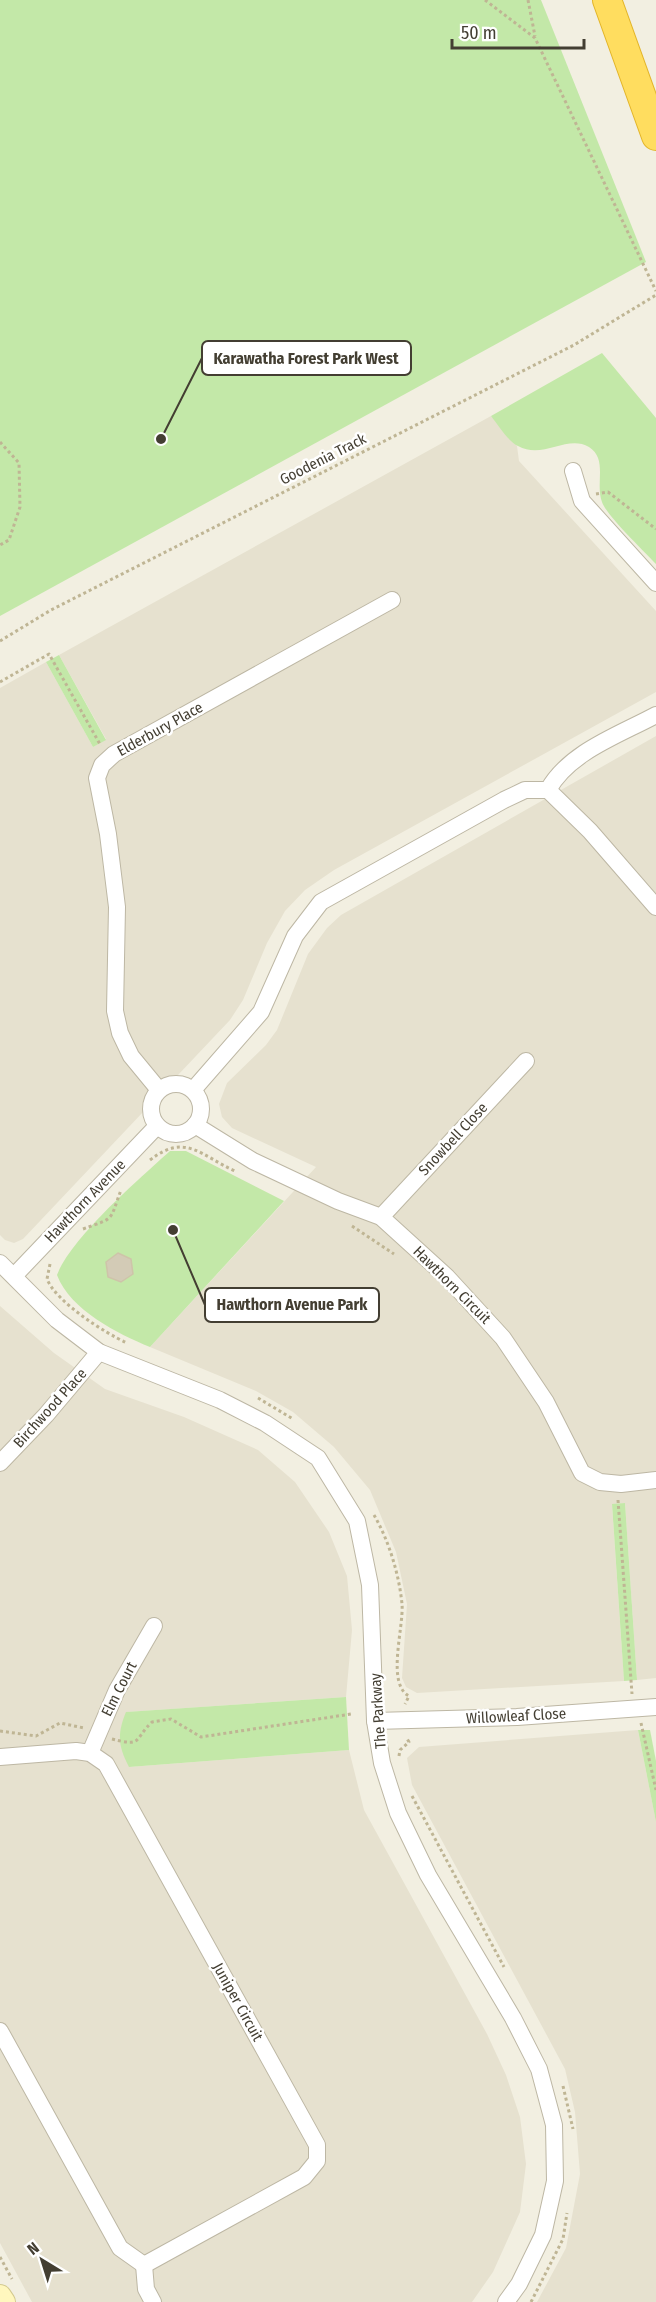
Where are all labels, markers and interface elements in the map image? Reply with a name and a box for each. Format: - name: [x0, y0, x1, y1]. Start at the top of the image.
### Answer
- scale bar: [452, 12, 584, 50]
- text: 50 m: [461, 22, 497, 44]
- callout: Karawatha Forest Park West: [202, 341, 411, 375]
- text: Karawatha Forest Park West: [213, 349, 399, 368]
- street label: Goodenia Track: [277, 430, 369, 488]
- street label: Elderbury Place: [114, 698, 206, 760]
- street label: Snowbell Close: [415, 1099, 491, 1179]
- street label: Hawthorn Avenue: [41, 1156, 129, 1246]
- street label: Hawthorn Circuit: [409, 1242, 495, 1328]
- callout: Hawthorn Avenue Park: [205, 1288, 379, 1322]
- text: Hawthorn Avenue Park: [217, 1295, 368, 1314]
- street label: Birchwood Place: [10, 1365, 90, 1451]
- street label: Elm Court: [98, 1658, 140, 1719]
- street label: The Parkway: [366, 1672, 390, 1749]
- street label: Willowleaf Close: [465, 1704, 567, 1728]
- street label: Juniper Circuit: [209, 1960, 267, 2044]
- north arrow: [12, 2230, 72, 2290]
- text: N: [23, 2238, 43, 2259]

